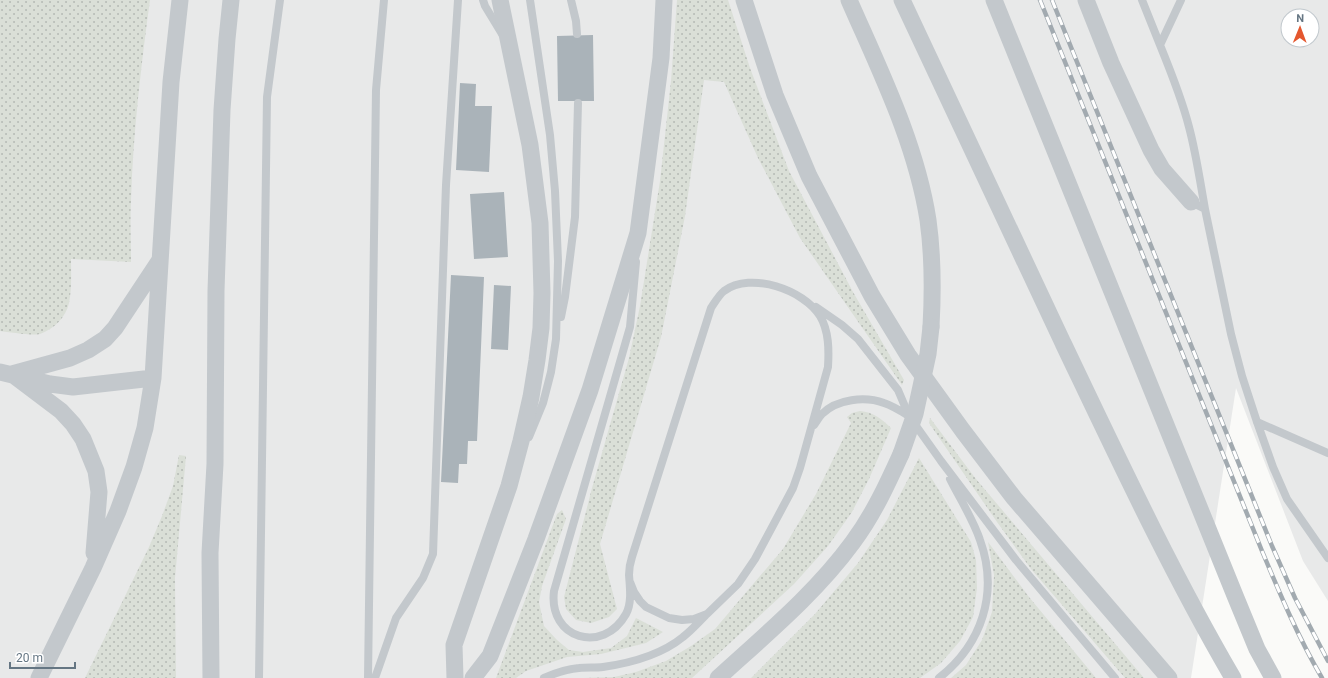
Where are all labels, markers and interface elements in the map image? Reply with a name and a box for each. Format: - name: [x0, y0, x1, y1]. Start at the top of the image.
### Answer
- north arrow: [1280, 8, 1320, 48]
- text: N: [1296, 12, 1304, 25]
- scale bar: [10, 644, 75, 670]
- text: 20 m: [16, 651, 43, 665]

